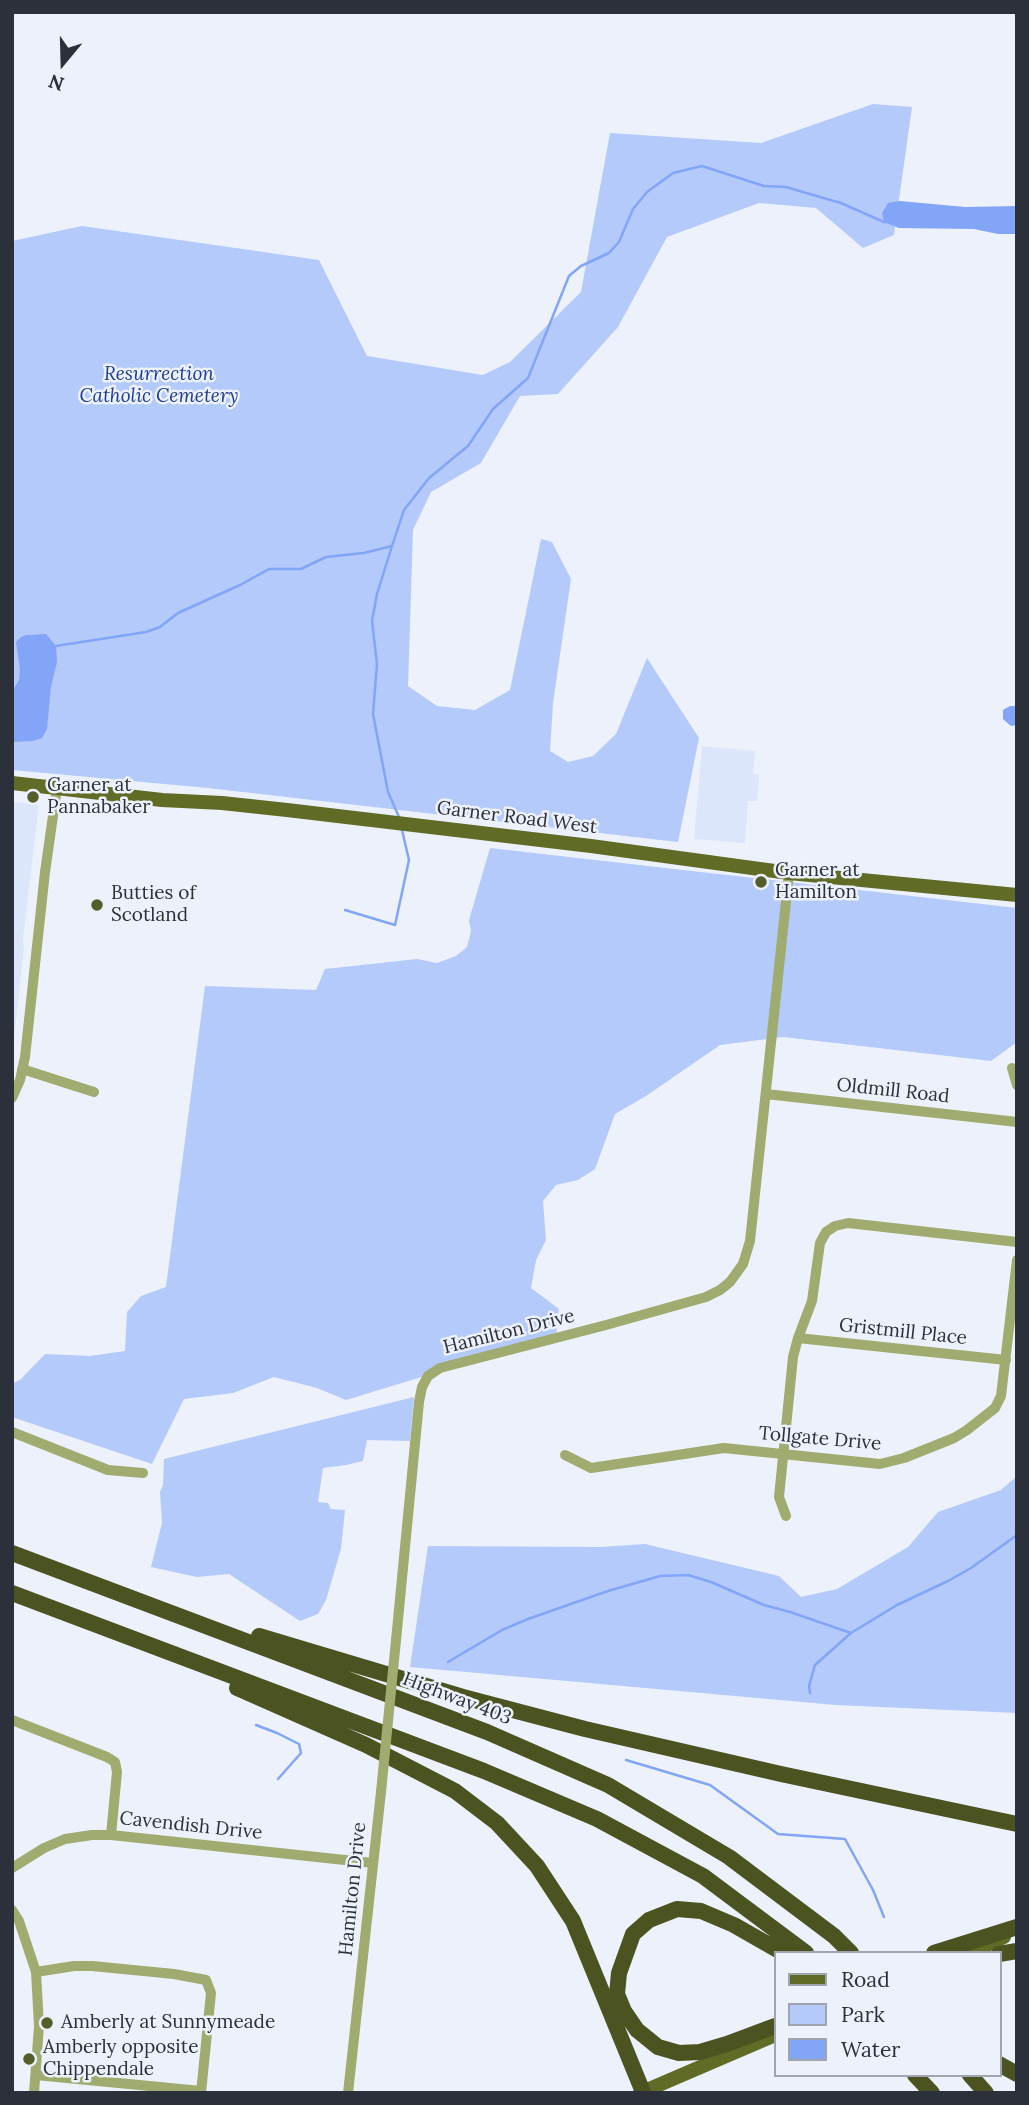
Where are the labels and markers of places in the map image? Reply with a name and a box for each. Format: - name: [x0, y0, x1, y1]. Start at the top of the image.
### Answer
- place label: Garner at Pannabaker: [47, 775, 151, 819]
- marker: Garner at Pannabaker: [25, 789, 41, 805]
- place label: Garner at Hamilton: [775, 860, 860, 904]
- marker: Garner at Hamilton: [753, 874, 769, 890]
- place label: Butties of Scotland: [111, 883, 196, 927]
- marker: Butties of Scotland: [89, 897, 105, 913]
- place label: Amberly at Sunnymeade: [61, 2012, 275, 2034]
- marker: Amberly at Sunnymeade: [39, 2015, 55, 2031]
- place label: Amberly opposite Chippendale: [43, 2037, 198, 2081]
- marker: Amberly opposite Chippendale: [21, 2051, 37, 2067]

